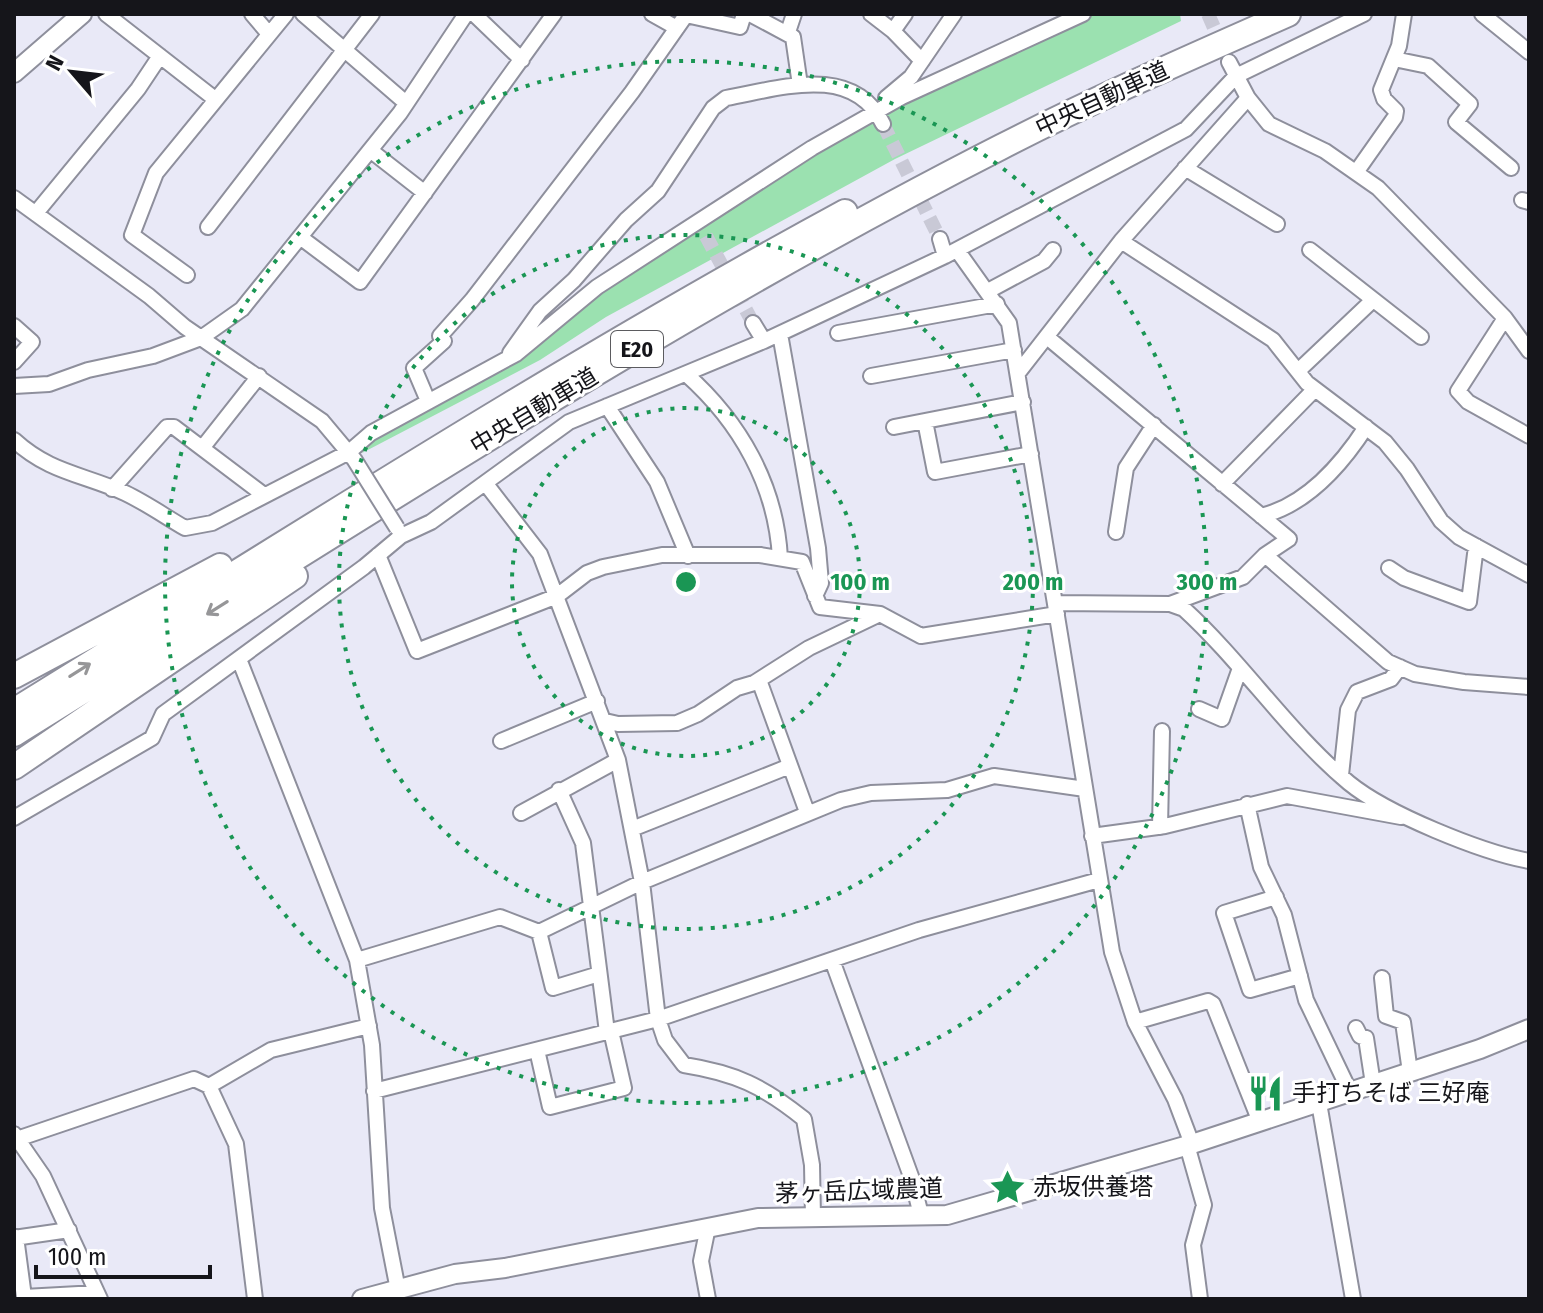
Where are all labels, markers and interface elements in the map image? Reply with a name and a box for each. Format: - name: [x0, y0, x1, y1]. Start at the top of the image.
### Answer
- north arrow: [32, 32, 112, 112]
- text: N: [40, 51, 70, 75]
- street label: 中央自動車道: [1031, 56, 1173, 142]
- road number: E20: [611, 331, 663, 367]
- street label: 中央自動車道: [465, 362, 603, 460]
- centre of rings: [672, 568, 700, 596]
- text: 100 m: [830, 568, 890, 596]
- text: 200 m: [1002, 568, 1063, 596]
- text: 300 m: [1176, 568, 1237, 596]
- one-way arrow: [206, 599, 228, 616]
- one-way arrow: [69, 661, 91, 678]
- restaurant icon: 手打ちそば 三好庵: [1247, 1074, 1285, 1112]
- place label: 手打ちそば 三好庵: [1292, 1079, 1490, 1107]
- place icon: 赤坂供養塔: [988, 1168, 1026, 1206]
- place label: 赤坂供養塔: [1033, 1173, 1153, 1201]
- street label: 茅ヶ岳広域農道: [775, 1174, 943, 1208]
- scale bar: [36, 1229, 210, 1279]
- text: 100 m: [48, 1243, 106, 1271]

